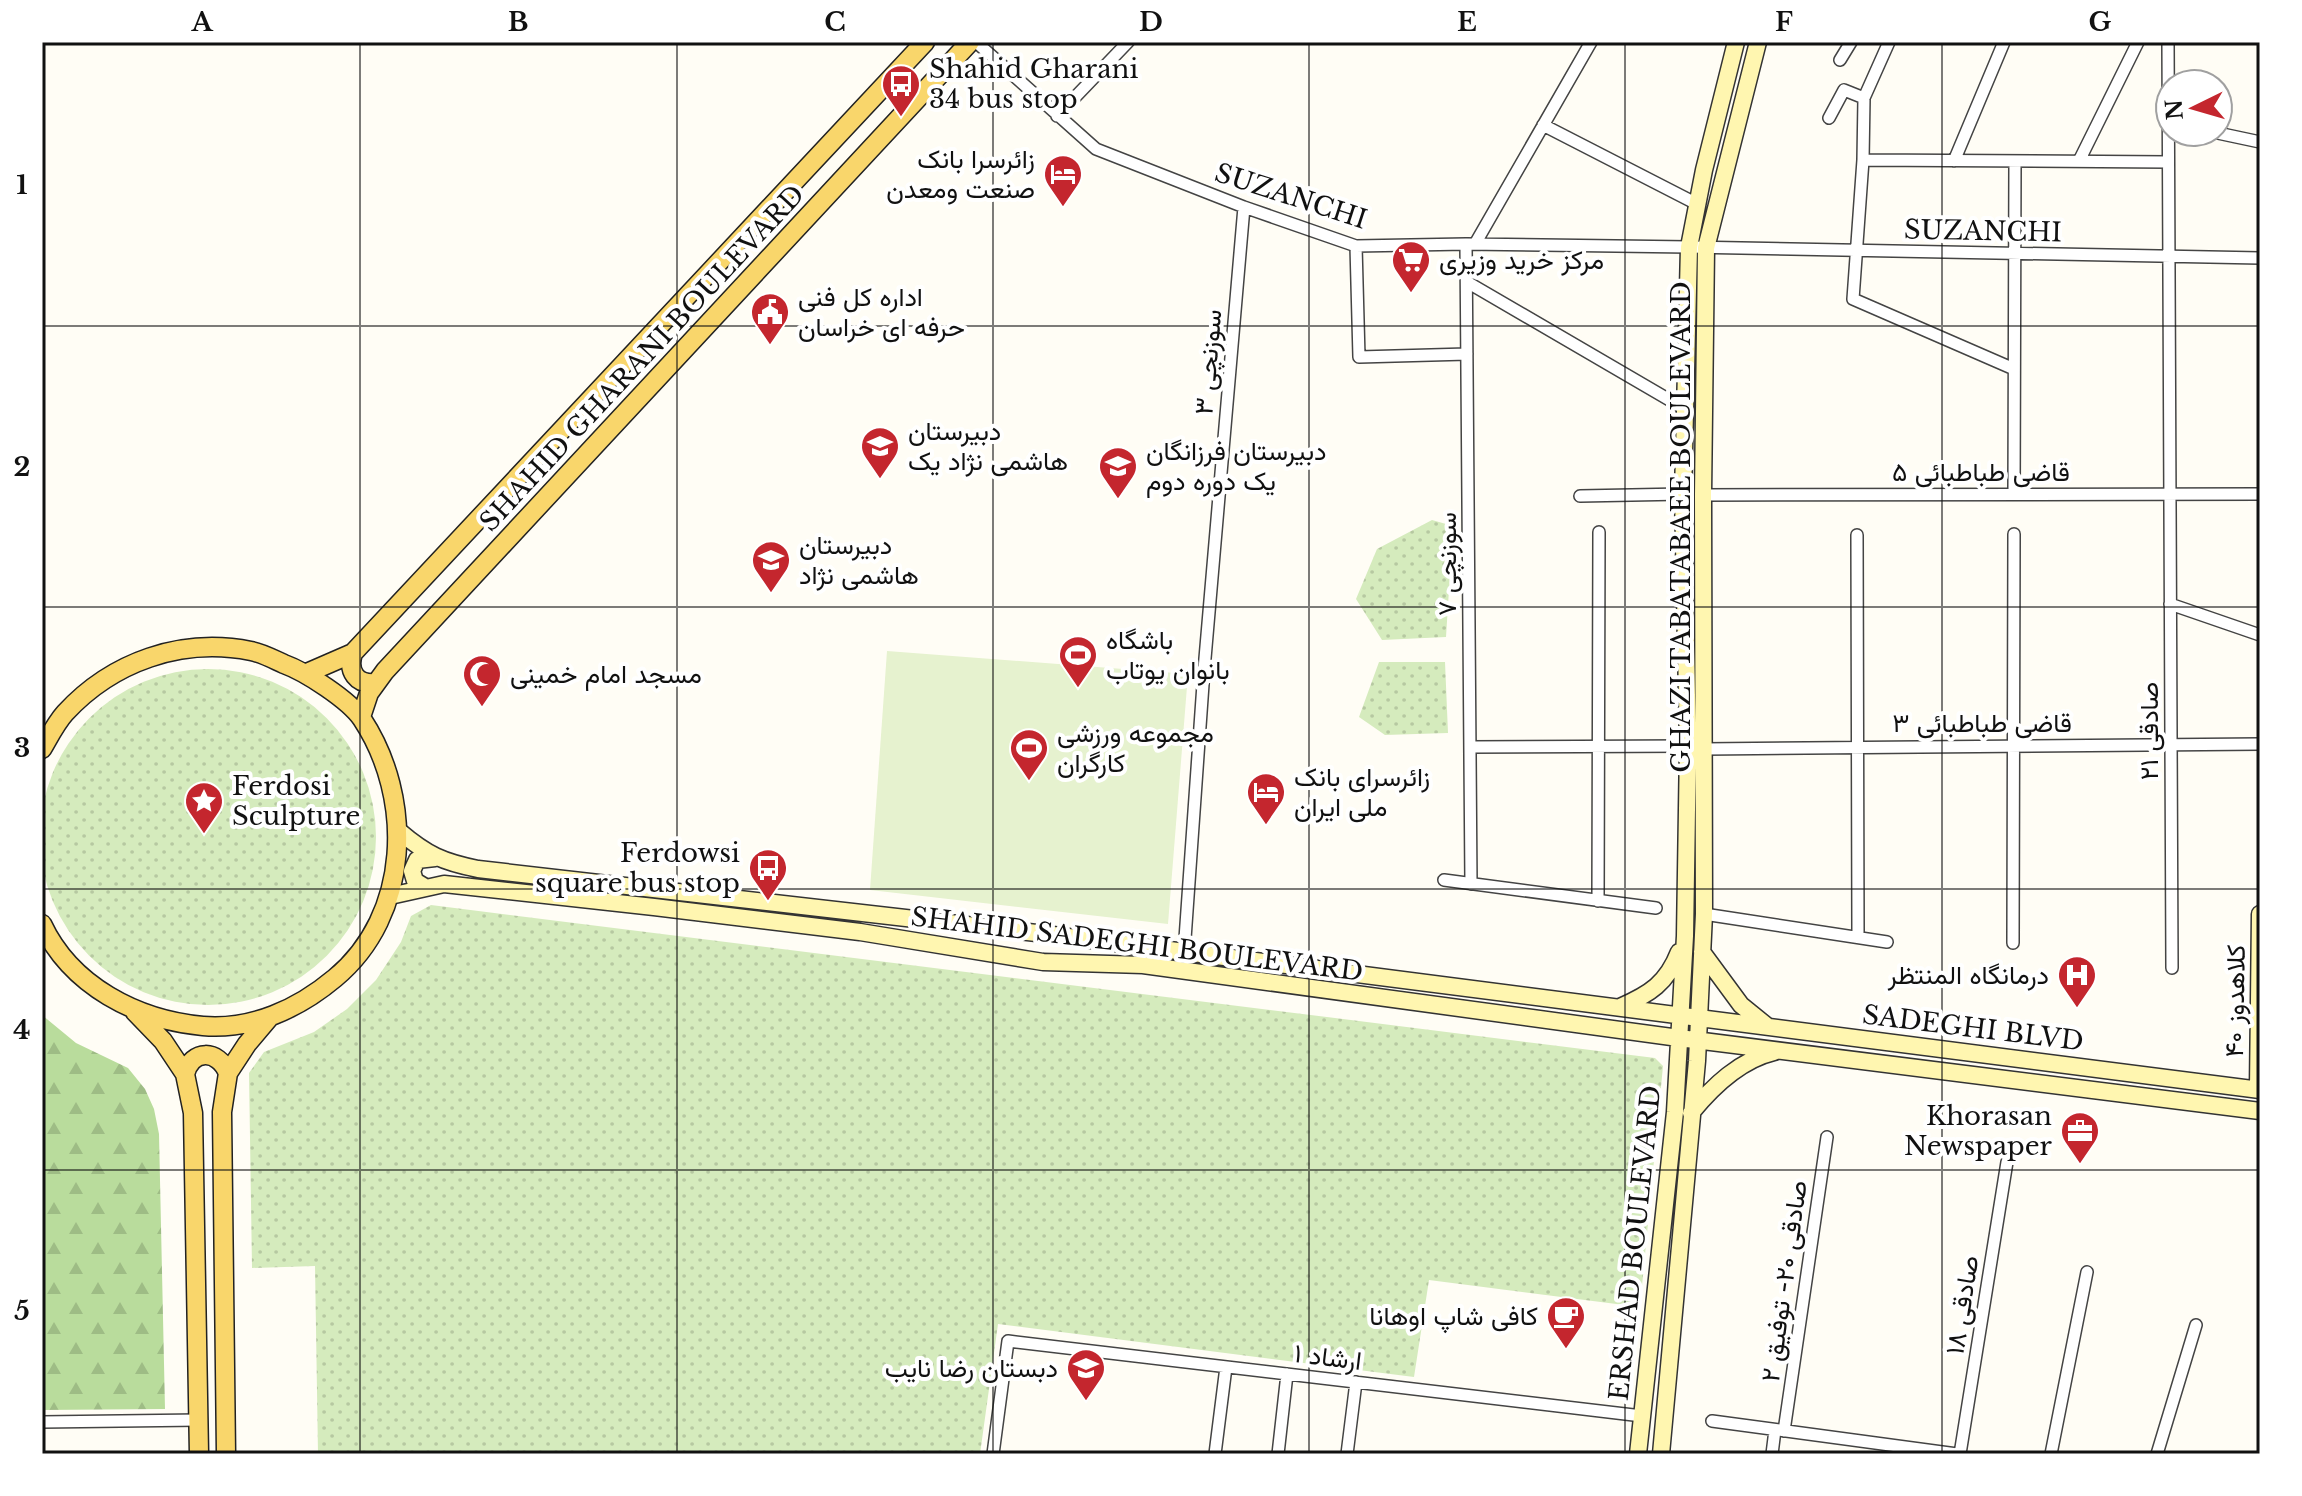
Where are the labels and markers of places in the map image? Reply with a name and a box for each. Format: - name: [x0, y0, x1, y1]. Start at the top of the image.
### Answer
- place label: Shahid Gharani 34 bus stop: [929, 53, 1138, 115]
- bus stop icon: Shahid Gharani 34 bus stop: [880, 63, 922, 118]
- place label: زائرسرا بانک صنعت ومعدن: [886, 143, 1035, 205]
- hotel icon: زائرسرا بانک صنعت ومعدن: [1042, 153, 1084, 208]
- supermarket icon: مرکز خرید وزیری: [1390, 239, 1432, 294]
- place label: مرکز خرید وزیری: [1439, 244, 1604, 276]
- place label: اداره کل فنی حرفه ای خراسان: [798, 281, 965, 343]
- public building icon: اداره کل فنی حرفه ای خراسان: [749, 291, 791, 346]
- place label: دبیرستان هاشمی نژاد یک: [908, 415, 1068, 477]
- school or university icon: دبیرستان هاشمی نژاد یک: [859, 425, 901, 480]
- place label: دبیرستان فرزانگان یک دوره دوم: [1146, 435, 1327, 498]
- school or university icon: دبیرستان فرزانگان یک دوره دوم: [1097, 445, 1139, 500]
- place label: دبیرستان هاشمی نژاد: [799, 529, 919, 591]
- school or university icon: دبیرستان هاشمی نژاد: [750, 539, 792, 594]
- place label: باشگاه بانوان یوتاب: [1106, 624, 1230, 686]
- sports icon: باشگاه بانوان یوتاب: [1057, 634, 1099, 689]
- mosque icon: مسجد امام خمینی: [461, 653, 503, 708]
- place label: مسجد امام خمینی: [510, 658, 702, 691]
- place label: مجموعه ورزشی کارگران: [1057, 717, 1214, 779]
- sports icon: مجموعه ورزشی کارگران: [1008, 727, 1050, 782]
- place label: زائرسرای بانک ملی ایران: [1294, 761, 1430, 823]
- place label: Ferdosi Sculpture: [232, 770, 361, 832]
- hotel icon: زائرسرای بانک ملی ایران: [1245, 771, 1287, 826]
- place icon: Ferdosi Sculpture: [183, 780, 225, 835]
- place label: Ferdowsi square bus stop: [535, 837, 740, 899]
- bus stop icon: Ferdowsi square bus stop: [747, 847, 789, 902]
- hospital icon: درمانگاه المنتظر: [2056, 954, 2098, 1009]
- place label: درمانگاه المنتظر: [1887, 959, 2049, 991]
- place label: Khorasan Newspaper: [1904, 1100, 2053, 1162]
- office icon: Khorasan Newspaper: [2059, 1110, 2101, 1165]
- cafe icon: کافی شاپ اوهانا: [1545, 1295, 1587, 1350]
- place label: کافی شاپ اوهانا: [1369, 1300, 1538, 1334]
- school or university icon: دبستان رضا نایب: [1065, 1347, 1107, 1402]
- place label: دبستان رضا نایب: [885, 1352, 1058, 1384]

